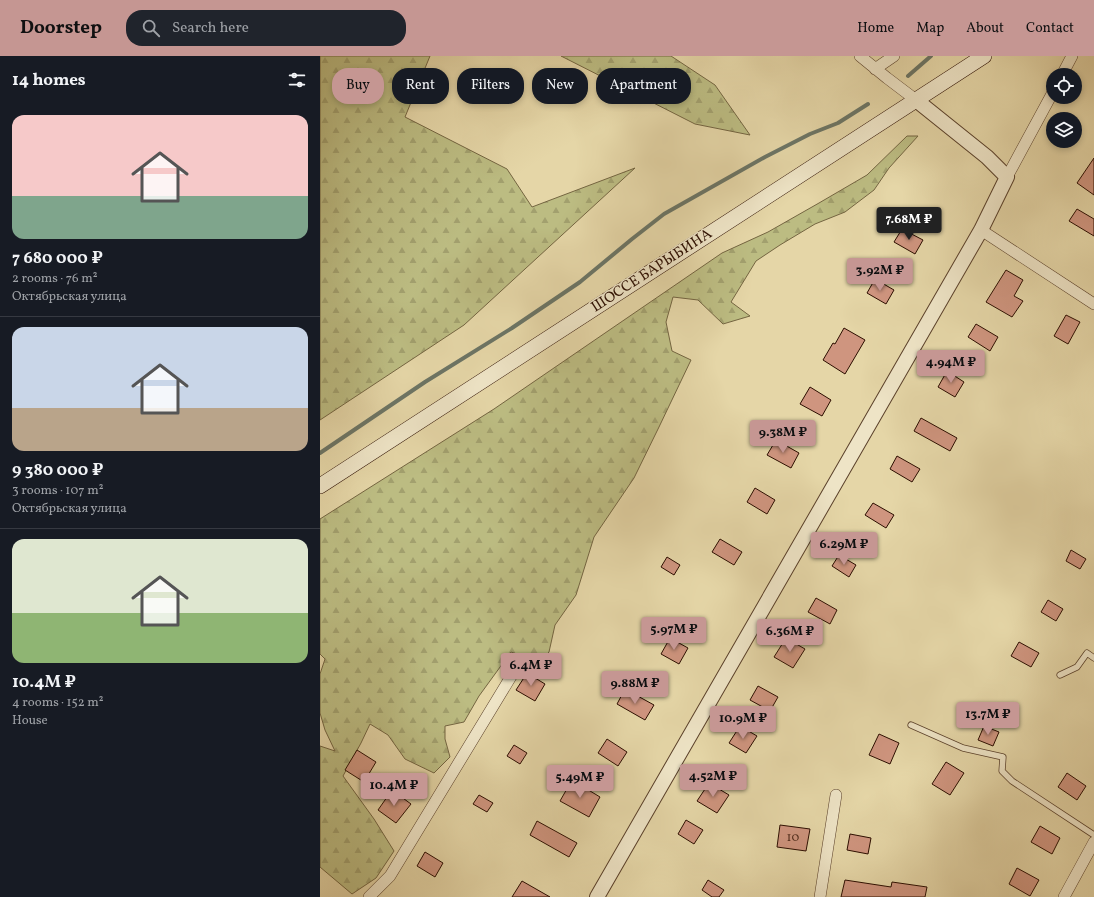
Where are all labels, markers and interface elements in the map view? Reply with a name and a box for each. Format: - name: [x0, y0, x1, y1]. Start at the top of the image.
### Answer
- search box: [126, 10, 406, 46]
- text: Doorstep: [20, 15, 102, 41]
- icon: search: [140, 17, 162, 39]
- text: Search here: [172, 18, 249, 39]
- text: Home: [857, 19, 894, 38]
- text: Map: [916, 19, 944, 38]
- text: About: [966, 19, 1004, 38]
- text: Contact: [1026, 19, 1074, 38]
- chip: Buy: [332, 68, 384, 104]
- chip: Rent: [392, 68, 449, 104]
- chip: Filters: [457, 68, 524, 104]
- chip: New: [532, 68, 588, 104]
- chip: Apartment: [596, 68, 691, 104]
- map controls: [1046, 68, 1082, 148]
- button: locate: [1046, 68, 1082, 104]
- text: 14 homes: [12, 69, 86, 92]
- icon: filters: [286, 69, 308, 91]
- button: layers: [1046, 112, 1082, 148]
- icon: home: [124, 141, 196, 213]
- pin: 7.68M ₽: [872, 207, 946, 241]
- text: 7.68M ₽: [886, 211, 932, 229]
- street label: ШОССЕ БАРЫБИНА: [587, 224, 717, 318]
- text: 7 680 000 ₽: [12, 247, 103, 270]
- pin: 3.92M ₽: [843, 258, 917, 292]
- text: 3.92M ₽: [856, 262, 904, 280]
- text: 2 rooms · 76 m²: [12, 270, 97, 288]
- text: Октябрьская улица: [12, 288, 127, 306]
- pin: 4.94M ₽: [914, 350, 988, 384]
- icon: home: [124, 353, 196, 425]
- text: 4.94M ₽: [926, 354, 976, 372]
- pin: 9.38M ₽: [746, 420, 820, 454]
- text: 9.38M ₽: [759, 424, 807, 442]
- text: 9 380 000 ₽: [12, 459, 103, 482]
- text: 3 rooms · 107 m²: [12, 482, 103, 500]
- text: Октябрьская улица: [12, 500, 127, 518]
- pin: 6.29M ₽: [807, 532, 881, 566]
- text: 6.29M ₽: [820, 536, 868, 554]
- icon: home: [124, 565, 196, 637]
- pin: 5.97M ₽: [637, 617, 711, 651]
- pin: 6.36M ₽: [753, 619, 827, 653]
- text: 5.97M ₽: [650, 621, 698, 639]
- text: 6.36M ₽: [766, 623, 814, 641]
- pin: 6.4M ₽: [498, 653, 564, 687]
- text: 6.4M ₽: [510, 657, 552, 675]
- text: 10.4M ₽: [12, 671, 76, 694]
- pin: 9.88M ₽: [598, 671, 672, 705]
- text: 9.88M ₽: [610, 675, 660, 693]
- text: 4 rooms · 152 m²: [12, 694, 104, 712]
- pin: 13.7M ₽: [951, 702, 1025, 736]
- pin: 10.9M ₽: [706, 706, 780, 740]
- text: 13.7M ₽: [965, 706, 1011, 724]
- text: 10.9M ₽: [719, 710, 767, 728]
- text: House: [12, 712, 48, 730]
- pin: 4.52M ₽: [676, 764, 750, 798]
- pin: 5.49M ₽: [543, 765, 617, 799]
- text: 4.52M ₽: [689, 768, 737, 786]
- text: 5.49M ₽: [556, 769, 604, 787]
- pin: 10.4M ₽: [357, 773, 431, 807]
- text: 10.4M ₽: [370, 777, 418, 795]
- house number: 10: [787, 829, 800, 847]

